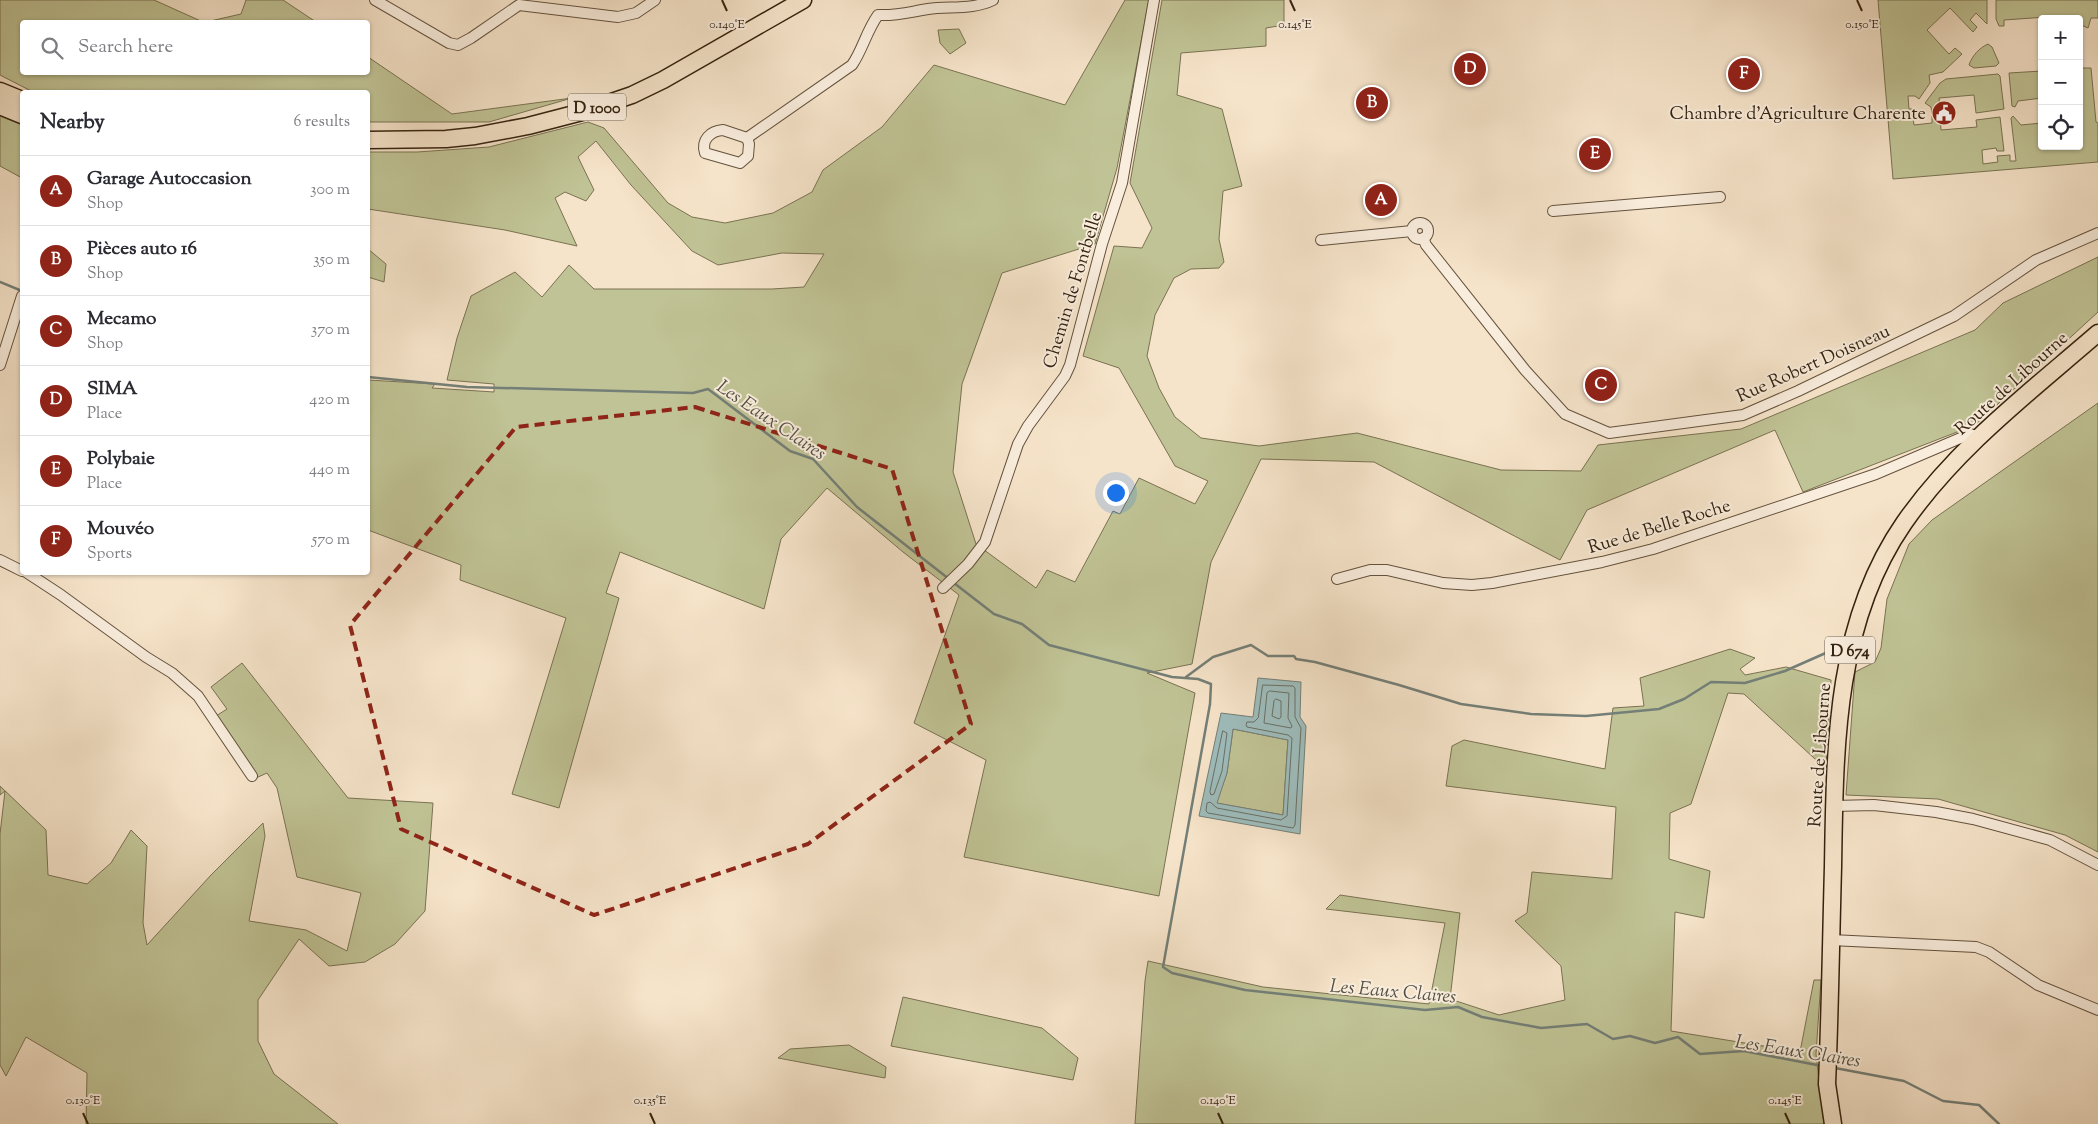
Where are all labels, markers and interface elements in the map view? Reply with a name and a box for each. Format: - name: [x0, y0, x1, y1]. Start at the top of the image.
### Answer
- map controls: [2038, 15, 2083, 150]
- button: +: [2038, 15, 2083, 60]
- text: 0.140°E: [709, 16, 746, 34]
- text: 0.145°E: [1278, 16, 1313, 34]
- text: 0.150°E: [1845, 16, 1880, 34]
- search box: [20, 20, 370, 75]
- icon: search: [38, 34, 66, 62]
- text: Search here: [78, 34, 173, 61]
- pin: D: [1454, 50, 1486, 88]
- pin: F: [1728, 55, 1760, 93]
- button: −: [2038, 60, 2083, 105]
- pin: B: [1356, 84, 1388, 122]
- road number: D 1000: [568, 94, 626, 120]
- public building icon: Chambre d'Agriculture Charente: [1931, 100, 1957, 126]
- place label: Chambre d'Agriculture Charente: [1669, 102, 1926, 128]
- button: locate: [2038, 105, 2083, 150]
- text: Nearby: [40, 108, 105, 138]
- text: 6 results: [294, 111, 350, 134]
- pin: E: [1579, 135, 1611, 173]
- text: Garage Autoccasion: [87, 166, 252, 193]
- text: A: [50, 179, 63, 202]
- text: 300 m: [310, 179, 350, 202]
- pin: A: [1365, 181, 1397, 219]
- text: Shop: [87, 193, 123, 216]
- street label: Chemin de Fontbelle: [1038, 209, 1110, 372]
- text: Pièces auto 16: [87, 236, 197, 263]
- text: B: [51, 249, 61, 272]
- text: 350 m: [313, 249, 350, 272]
- text: Shop: [87, 263, 123, 286]
- text: Mecamo: [87, 306, 156, 333]
- text: C: [50, 319, 62, 342]
- text: 370 m: [311, 319, 350, 342]
- street label: Rue Robert Doisneau: [1733, 319, 1895, 410]
- street label: Route de Libourne: [1950, 326, 2075, 443]
- text: Shop: [87, 333, 123, 356]
- pin: C: [1585, 366, 1617, 404]
- water label: Les Eaux Claires: [710, 374, 831, 468]
- text: SIMA: [87, 376, 137, 403]
- text: D: [50, 389, 62, 412]
- text: 420 m: [309, 389, 350, 412]
- text: Place: [87, 403, 122, 426]
- text: Polybaie: [87, 446, 155, 473]
- text: E: [51, 459, 61, 482]
- text: 440 m: [309, 459, 350, 482]
- text: Place: [87, 473, 122, 496]
- your location: [1103, 480, 1129, 506]
- street label: Rue de Belle Roche: [1585, 494, 1734, 562]
- text: Mouvéo: [87, 516, 154, 543]
- text: F: [52, 529, 60, 552]
- text: 570 m: [312, 529, 350, 552]
- text: Sports: [87, 543, 132, 566]
- road number: D 674: [1825, 636, 1875, 664]
- street label: Route de Libourne: [1803, 682, 1839, 828]
- water label: Les Eaux Claires: [1328, 974, 1457, 1011]
- water label: Les Eaux Claires: [1733, 1029, 1862, 1076]
- text: 0.130°E: [66, 1092, 101, 1110]
- text: 0.135°E: [634, 1092, 667, 1110]
- text: 0.140°E: [1200, 1092, 1237, 1110]
- text: 0.145°E: [1768, 1092, 1803, 1110]

